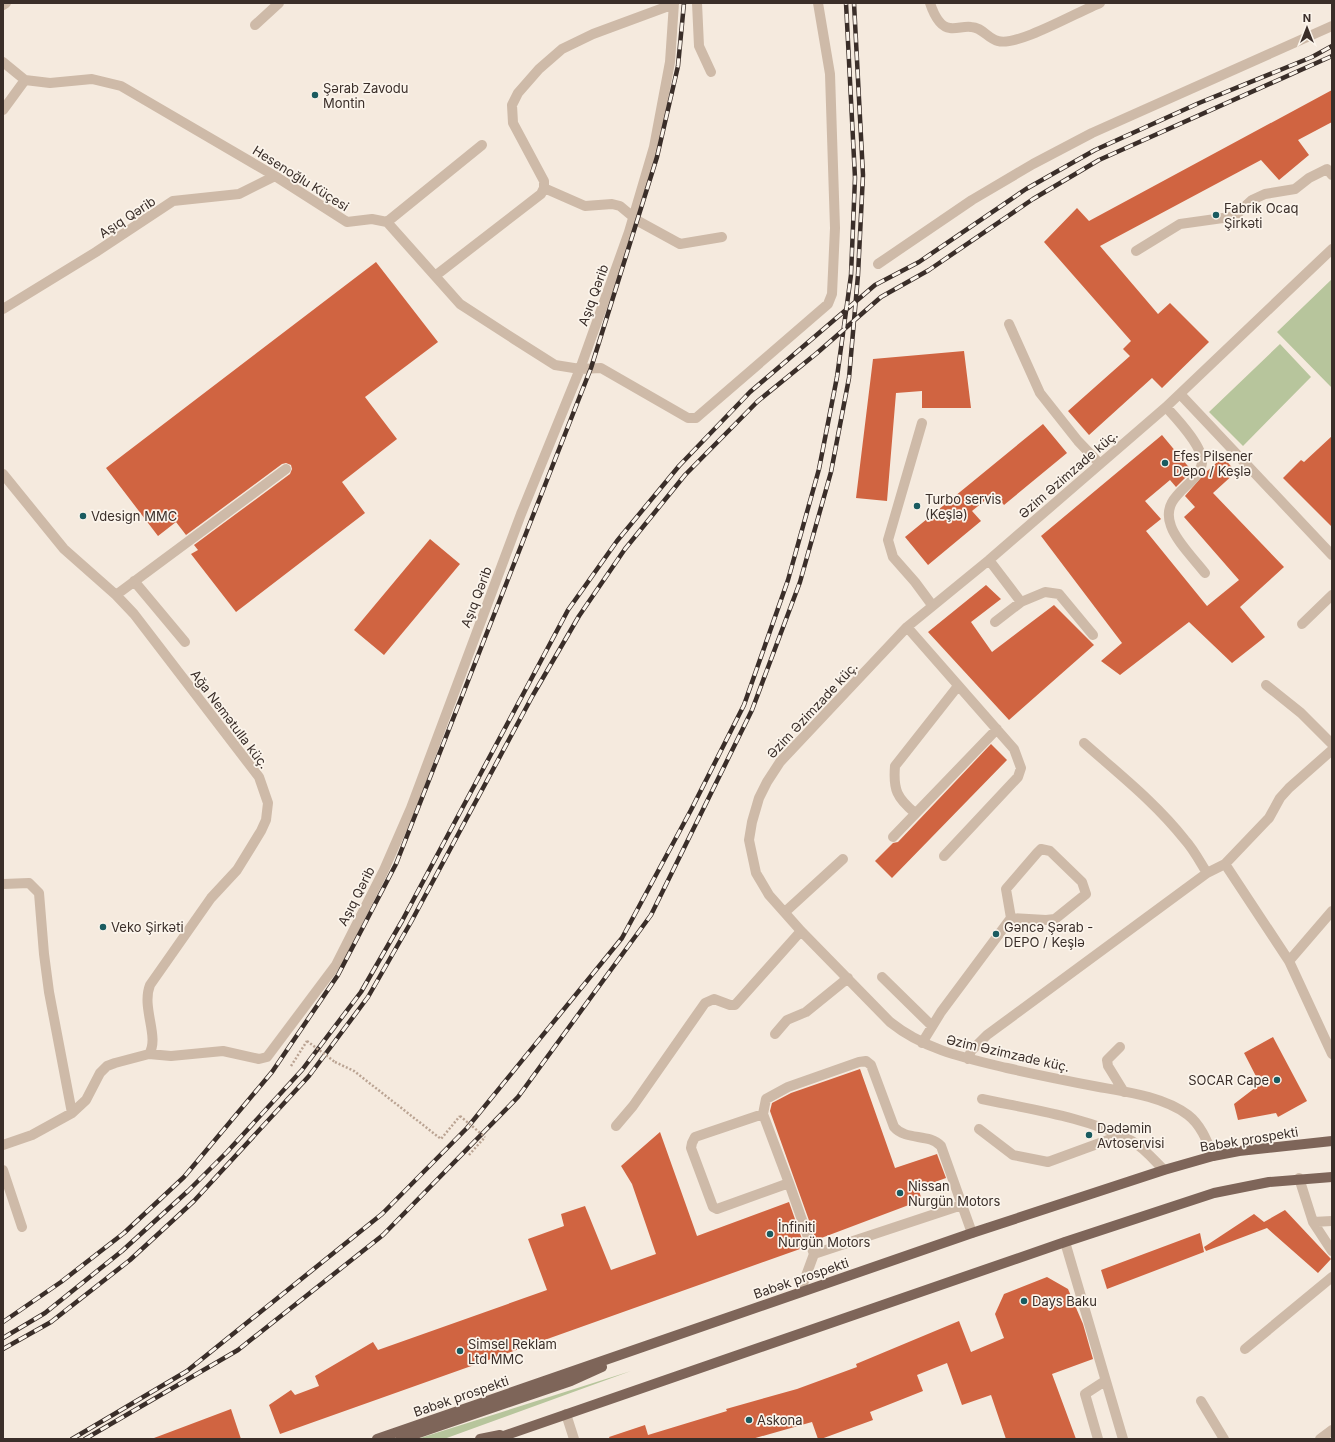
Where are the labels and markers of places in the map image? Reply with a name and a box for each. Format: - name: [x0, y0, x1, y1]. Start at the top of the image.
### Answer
- place label: Şərab Zavodu Montin: [323, 80, 409, 111]
- marker: Şərab Zavodu Montin: [310, 90, 320, 100]
- place label: Fabrik Ocaq Şirkəti: [1224, 200, 1298, 231]
- marker: Fabrik Ocaq Şirkəti: [1211, 210, 1221, 220]
- place label: Efes Pilsener Depo / Keşlə: [1173, 448, 1253, 479]
- marker: Efes Pilsener Depo / Keşlə: [1160, 458, 1170, 468]
- place label: Turbo servis (Keşlə): [925, 491, 1002, 522]
- marker: Turbo servis (Keşlə): [912, 501, 922, 511]
- place label: Vdesign MMC: [91, 508, 177, 524]
- marker: Vdesign MMC: [78, 511, 88, 521]
- place label: Veko Şirkəti: [111, 919, 184, 935]
- place label: Gəncə Şərab - DEPO / Keşlə: [1004, 919, 1093, 950]
- marker: Veko Şirkəti: [98, 922, 108, 932]
- marker: Gəncə Şərab - DEPO / Keşlə: [991, 929, 1001, 939]
- place label: SOCAR Cape: [1188, 1072, 1269, 1088]
- marker: SOCAR Cape: [1272, 1075, 1282, 1085]
- place label: Dədəmin Avtoservisi: [1097, 1120, 1165, 1151]
- marker: Dədəmin Avtoservisi: [1084, 1130, 1094, 1140]
- place label: Nissan Nurgün Motors: [908, 1178, 1001, 1209]
- marker: Nissan Nurgün Motors: [895, 1188, 905, 1198]
- place label: İnfiniti Nurgün Motors: [778, 1219, 871, 1250]
- marker: İnfiniti Nurgün Motors: [765, 1229, 775, 1239]
- place label: Days Baku: [1032, 1293, 1097, 1309]
- marker: Days Baku: [1019, 1296, 1029, 1306]
- place label: Simsel Reklam Ltd MMC: [468, 1336, 557, 1367]
- marker: Simsel Reklam Ltd MMC: [455, 1346, 465, 1356]
- place label: Askona: [757, 1412, 802, 1428]
- marker: Askona: [744, 1415, 754, 1425]

